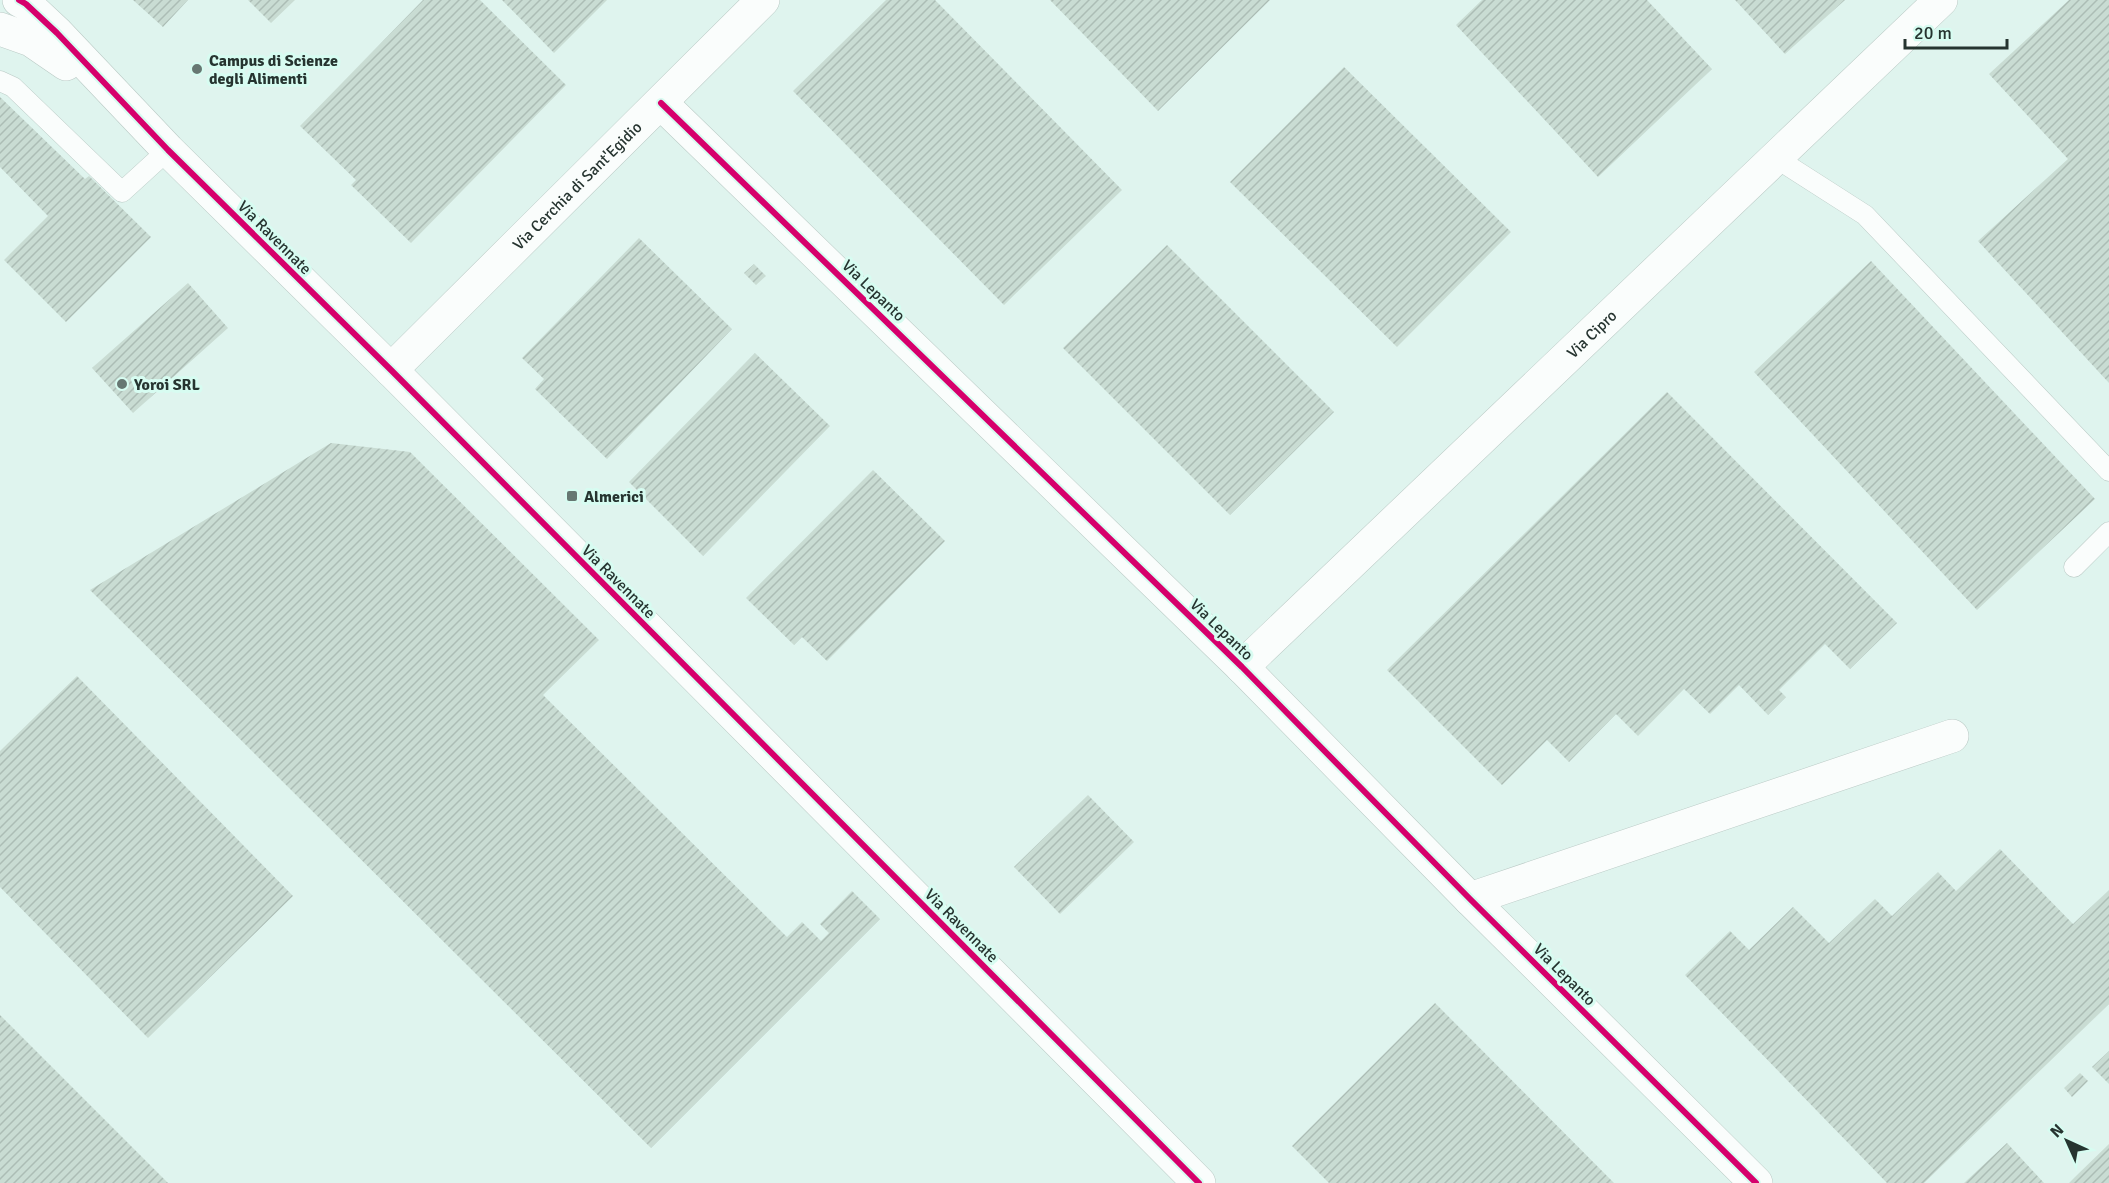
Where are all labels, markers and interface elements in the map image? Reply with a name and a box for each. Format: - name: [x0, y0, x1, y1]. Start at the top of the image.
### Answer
- scale bar: [1905, 12, 2007, 50]
- text: 20 m: [1914, 22, 1952, 44]
- place label: Campus di Scienze degli Alimenti: [209, 51, 338, 89]
- marker: Campus di Scienze degli Alimenti: [190, 62, 204, 76]
- street label: Via Cerchia di Sant'Egidio: [509, 117, 646, 255]
- street label: Via Ravennate: [233, 197, 315, 279]
- street label: Via Lepanto: [838, 256, 909, 326]
- street label: Via Cipro: [1563, 306, 1621, 363]
- place label: Yoroi SRL: [133, 375, 200, 395]
- marker: Yoroi SRL: [115, 377, 129, 391]
- place label: Almerici: [584, 487, 644, 507]
- marker: Almerici: [565, 489, 579, 503]
- street label: Via Ravennate: [577, 541, 659, 623]
- street label: Via Lepanto: [1186, 595, 1257, 665]
- street label: Via Ravennate: [920, 885, 1002, 967]
- street label: Via Lepanto: [1529, 939, 1600, 1010]
- north arrow: [2037, 1111, 2097, 1171]
- text: N: [2046, 1120, 2068, 1142]

